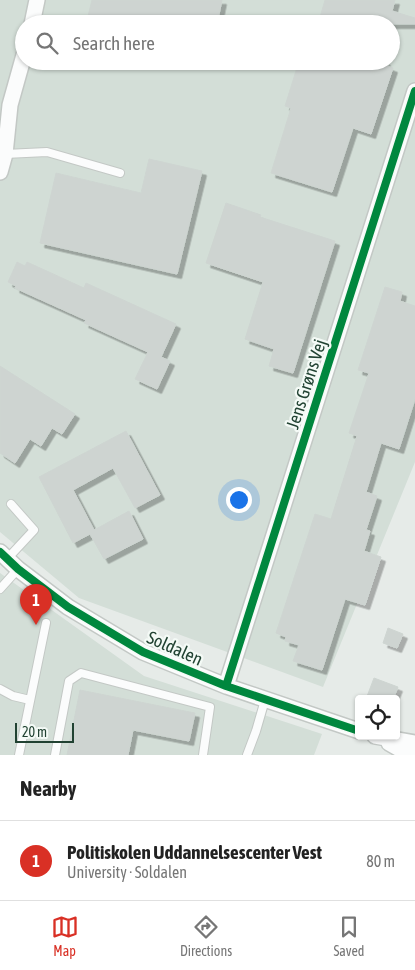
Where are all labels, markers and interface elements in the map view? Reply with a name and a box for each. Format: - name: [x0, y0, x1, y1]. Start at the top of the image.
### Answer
- search box: [15, 15, 400, 70]
- icon: search: [33, 29, 61, 57]
- text: Search here: [73, 32, 155, 54]
- street label: Jens Grøns Vej: [282, 337, 330, 431]
- your location: [226, 487, 252, 513]
- pin: 1: [20, 584, 52, 625]
- street label: Soldalen: [144, 626, 206, 670]
- map controls: [355, 695, 400, 740]
- button: locate: [355, 695, 400, 740]
- scale bar: [15, 720, 74, 743]
- text: 20 m: [22, 724, 47, 740]
- text: Nearby: [20, 776, 76, 800]
- text: Politiskolen Uddannelsescenter Vest: [67, 841, 322, 863]
- text: 1: [32, 852, 40, 870]
- text: 80 m: [366, 852, 395, 870]
- text: University · Soldalen: [67, 863, 187, 881]
- tab: Map: [51, 913, 79, 959]
- tab: Directions: [180, 913, 232, 959]
- tab: Saved: [333, 913, 364, 959]

